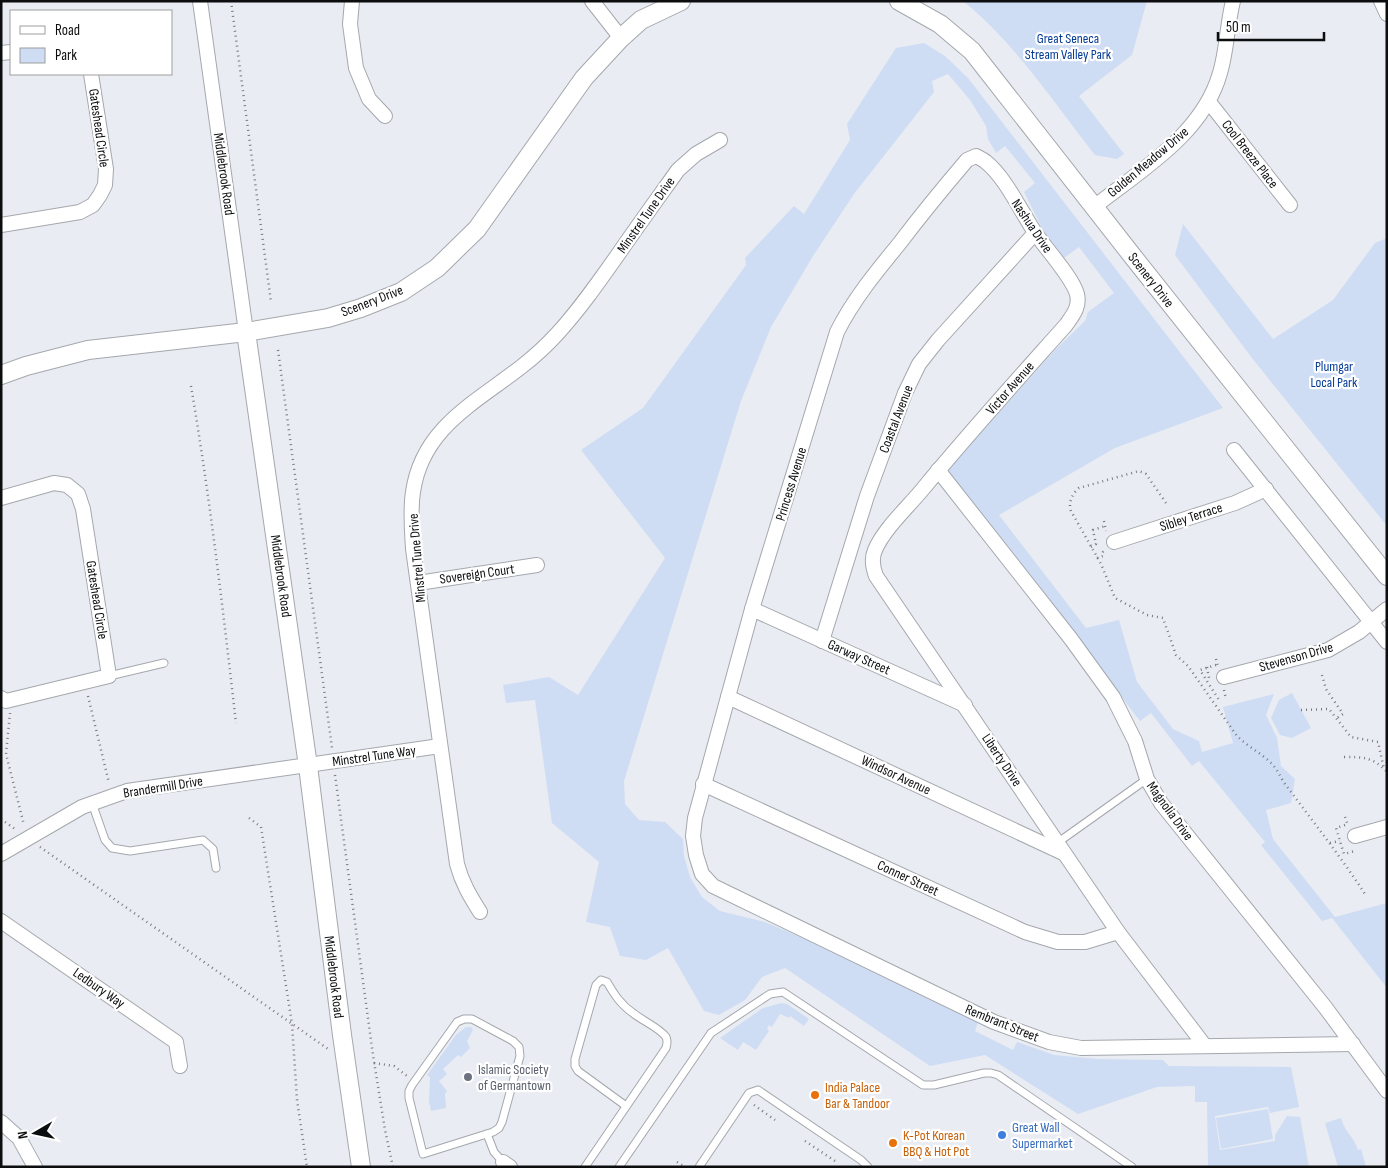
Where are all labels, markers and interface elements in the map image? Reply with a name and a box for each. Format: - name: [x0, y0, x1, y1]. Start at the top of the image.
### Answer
- legend: [10, 10, 172, 75]
- scale bar: [1218, 10, 1324, 42]
- text: 50 m: [1226, 18, 1251, 37]
- text: Road: [55, 21, 80, 40]
- park label: Great Seneca Stream Valley Park: [1025, 30, 1112, 63]
- text: Park: [55, 46, 77, 65]
- street label: Gateshead Circle: [85, 88, 113, 168]
- street label: Cool Breeze Place: [1218, 116, 1282, 192]
- street label: Golden Meadow Drive: [1104, 123, 1192, 201]
- street label: Middlebrook Road: [210, 132, 238, 216]
- street label: Minstrel Tune Drive: [613, 174, 679, 256]
- street label: Nashua Drive: [1008, 196, 1056, 256]
- street label: Scenery Drive: [1124, 249, 1178, 311]
- street label: Scenery Drive: [339, 281, 405, 321]
- street label: Victor Avenue: [982, 358, 1038, 418]
- park label: Plumgar Local Park: [1311, 358, 1358, 391]
- street label: Coastal Avenue: [875, 383, 917, 455]
- street label: Princess Avenue: [772, 445, 810, 523]
- street label: Sibley Terrace: [1157, 499, 1225, 535]
- street label: Minstrel Tune Drive: [405, 513, 429, 603]
- street label: Middlebrook Road: [267, 534, 295, 618]
- street label: Gateshead Circle: [82, 560, 112, 640]
- street label: Sovereign Court: [439, 560, 515, 588]
- street label: Garway Street: [825, 636, 893, 678]
- street label: Stevenson Drive: [1257, 638, 1335, 676]
- street label: Liberty Drive: [978, 730, 1026, 790]
- street label: Minstrel Tune Way: [331, 742, 417, 770]
- street label: Windsor Avenue: [858, 751, 934, 799]
- street label: Brandermill Drive: [122, 772, 204, 802]
- street label: Magnolia Drive: [1143, 778, 1197, 844]
- street label: Conner Street: [875, 856, 941, 900]
- street label: Middlebrook Road: [321, 935, 348, 1019]
- street label: Ledbury Way: [70, 964, 129, 1012]
- street label: Rembrant Street: [963, 1001, 1041, 1045]
- place label: Islamic Society of Germantown: [478, 1061, 551, 1094]
- marker: Islamic Society of Germantown: [462, 1071, 474, 1083]
- place label: India Palace Bar & Tandoor: [825, 1079, 890, 1112]
- marker: India Palace Bar & Tandoor: [809, 1089, 821, 1101]
- north arrow: [10, 1108, 60, 1158]
- place label: Great Wall Supermarket: [1012, 1119, 1073, 1152]
- place label: K-Pot Korean BBQ & Hot Pot: [903, 1127, 969, 1160]
- marker: Great Wall Supermarket: [996, 1129, 1008, 1141]
- text: N: [14, 1130, 32, 1140]
- marker: K-Pot Korean BBQ & Hot Pot: [887, 1137, 899, 1149]

